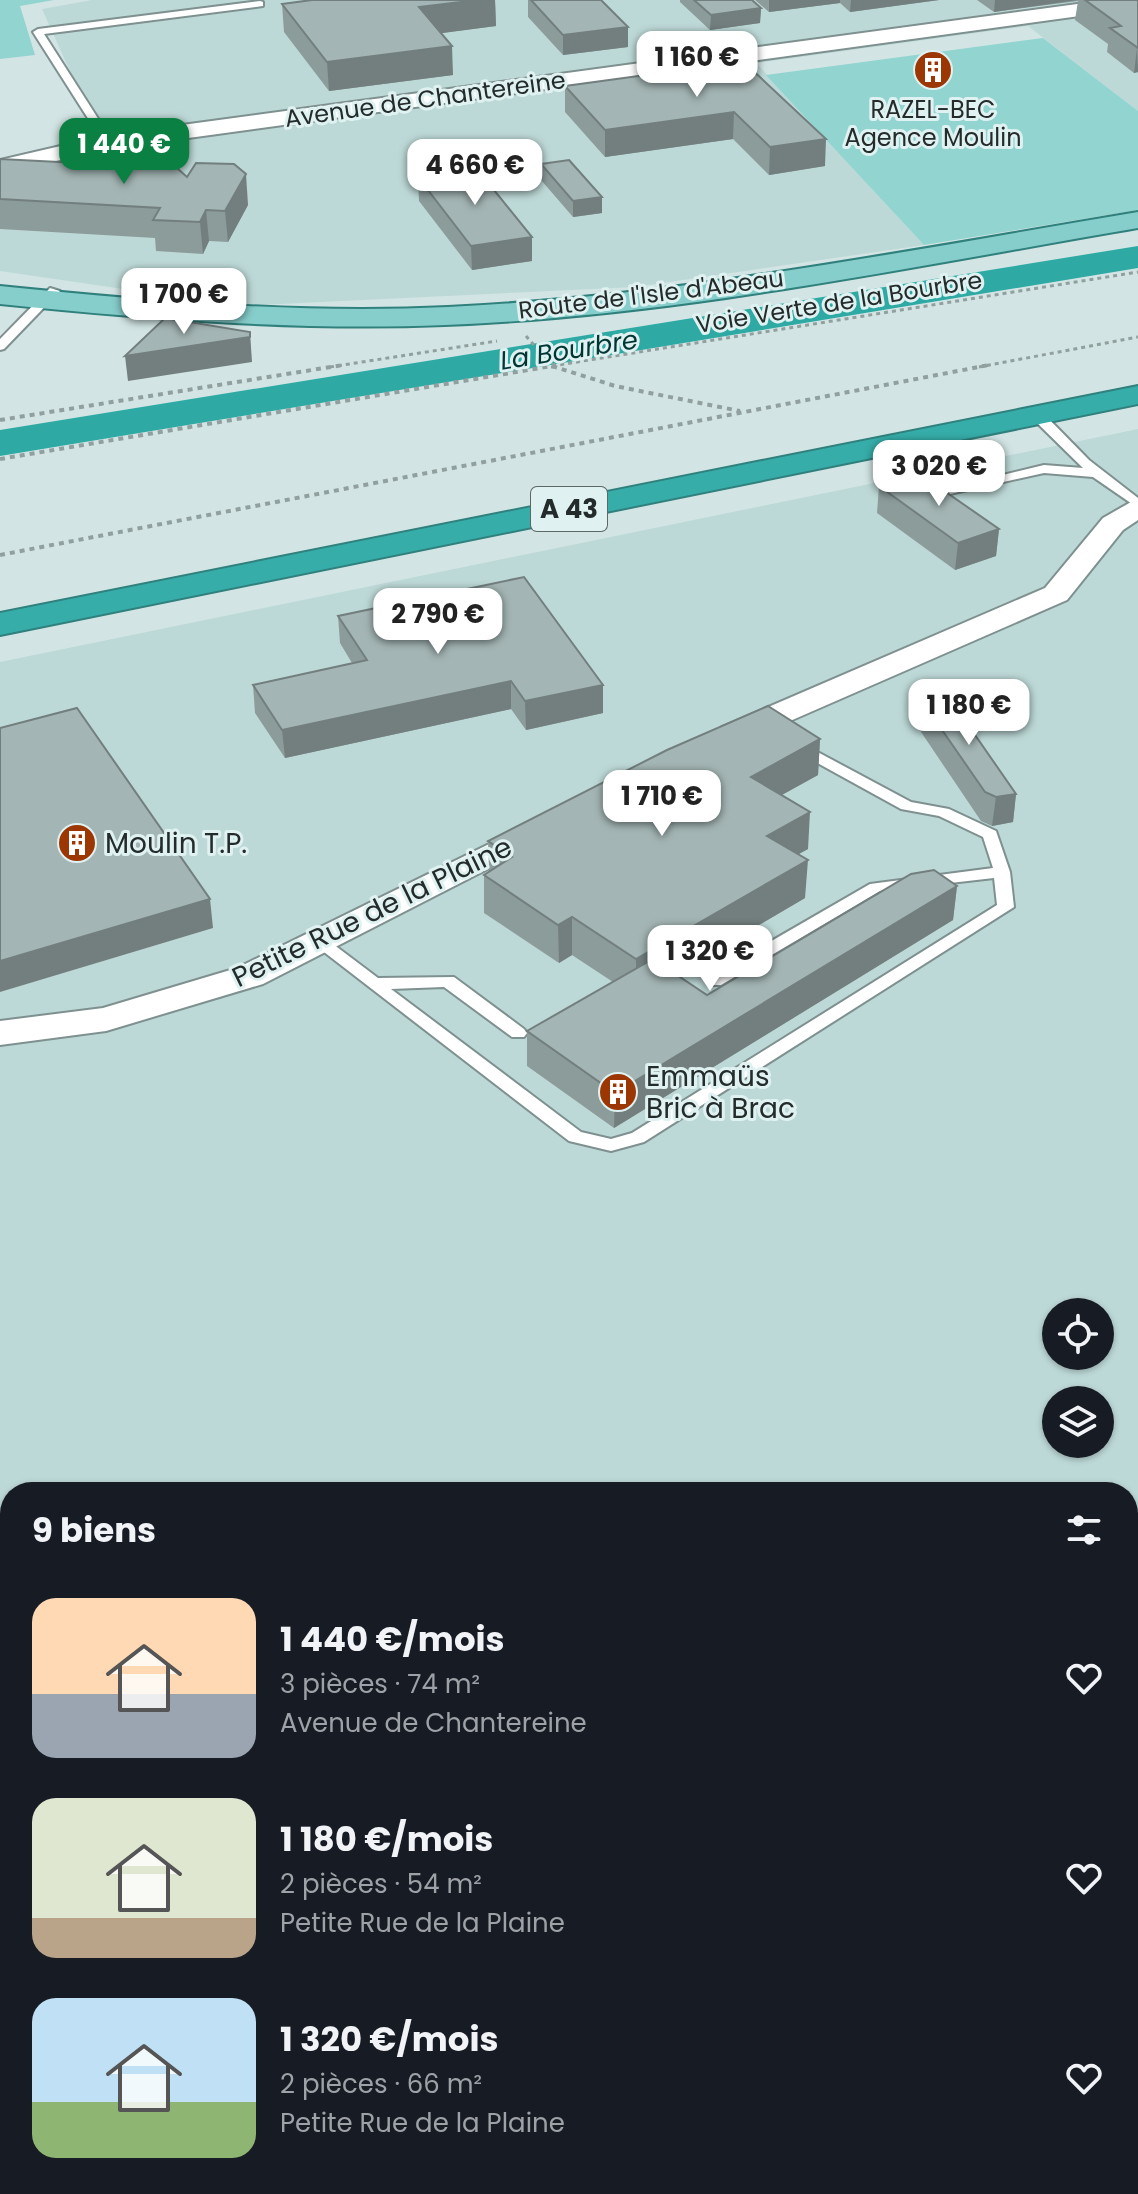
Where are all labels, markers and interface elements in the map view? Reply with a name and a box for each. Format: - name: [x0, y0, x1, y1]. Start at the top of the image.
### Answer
- pin: 1 160 €: [623, 31, 771, 99]
- text: 1 160 €: [655, 39, 739, 75]
- building icon: RAZEL-BEC Agence Moulin: [912, 49, 954, 91]
- street label: Avenue de Chantereine: [283, 63, 567, 135]
- place label: RAZEL-BEC Agence Moulin: [844, 93, 1022, 154]
- pin: 1 440 €: [50, 118, 198, 186]
- text: 1 440 €: [77, 126, 171, 162]
- pin: 4 660 €: [401, 139, 549, 207]
- text: 4 660 €: [425, 147, 525, 183]
- street label: Route de l'Isle d'Abeau: [516, 261, 786, 327]
- street label: Voie Verte de la Bourbre: [694, 263, 984, 341]
- pin: 1 700 €: [110, 268, 258, 336]
- text: 1 700 €: [139, 276, 229, 312]
- water label: La Bourbre: [498, 321, 640, 379]
- pin: 3 020 €: [865, 440, 1013, 508]
- text: 3 020 €: [891, 448, 987, 484]
- road number: A 43: [531, 487, 607, 531]
- pin: 2 790 €: [364, 588, 512, 656]
- text: 2 790 €: [391, 596, 485, 632]
- pin: 1 180 €: [895, 679, 1043, 747]
- text: 1 180 €: [926, 687, 1012, 723]
- pin: 1 710 €: [588, 770, 736, 838]
- text: 1 710 €: [621, 778, 703, 814]
- building icon: Moulin T.P.: [56, 822, 98, 864]
- place label: Moulin T.P.: [105, 824, 247, 863]
- street label: Petite Rue de la Plaine: [226, 827, 518, 997]
- pin: 1 320 €: [636, 925, 784, 993]
- text: 1 320 €: [665, 933, 755, 969]
- place label: Emmaüs Bric à Brac: [646, 1057, 795, 1128]
- building icon: Emmaüs Bric à Brac: [597, 1071, 639, 1113]
- map controls: [1042, 1298, 1114, 1458]
- button: locate: [1042, 1298, 1114, 1370]
- button: layers: [1042, 1386, 1114, 1458]
- text: 9 biens: [32, 1506, 156, 1554]
- icon: filters: [1062, 1508, 1106, 1552]
- text: 1 440 €/mois: [280, 1615, 505, 1663]
- icon: home: [96, 1630, 192, 1726]
- icon: heart: [1062, 1656, 1106, 1700]
- text: 3 pièces · 74 m²: [280, 1666, 480, 1702]
- text: Avenue de Chantereine: [280, 1705, 587, 1741]
- text: 1 180 €/mois: [280, 1815, 493, 1863]
- icon: home: [96, 1830, 192, 1926]
- icon: heart: [1062, 1856, 1106, 1900]
- text: 2 pièces · 54 m²: [280, 1866, 482, 1902]
- text: Petite Rue de la Plaine: [280, 1905, 565, 1941]
- text: 1 320 €/mois: [280, 2015, 498, 2063]
- icon: home: [96, 2030, 192, 2126]
- icon: heart: [1062, 2056, 1106, 2100]
- text: 2 pièces · 66 m²: [280, 2066, 482, 2102]
- text: Petite Rue de la Plaine: [280, 2105, 565, 2141]

